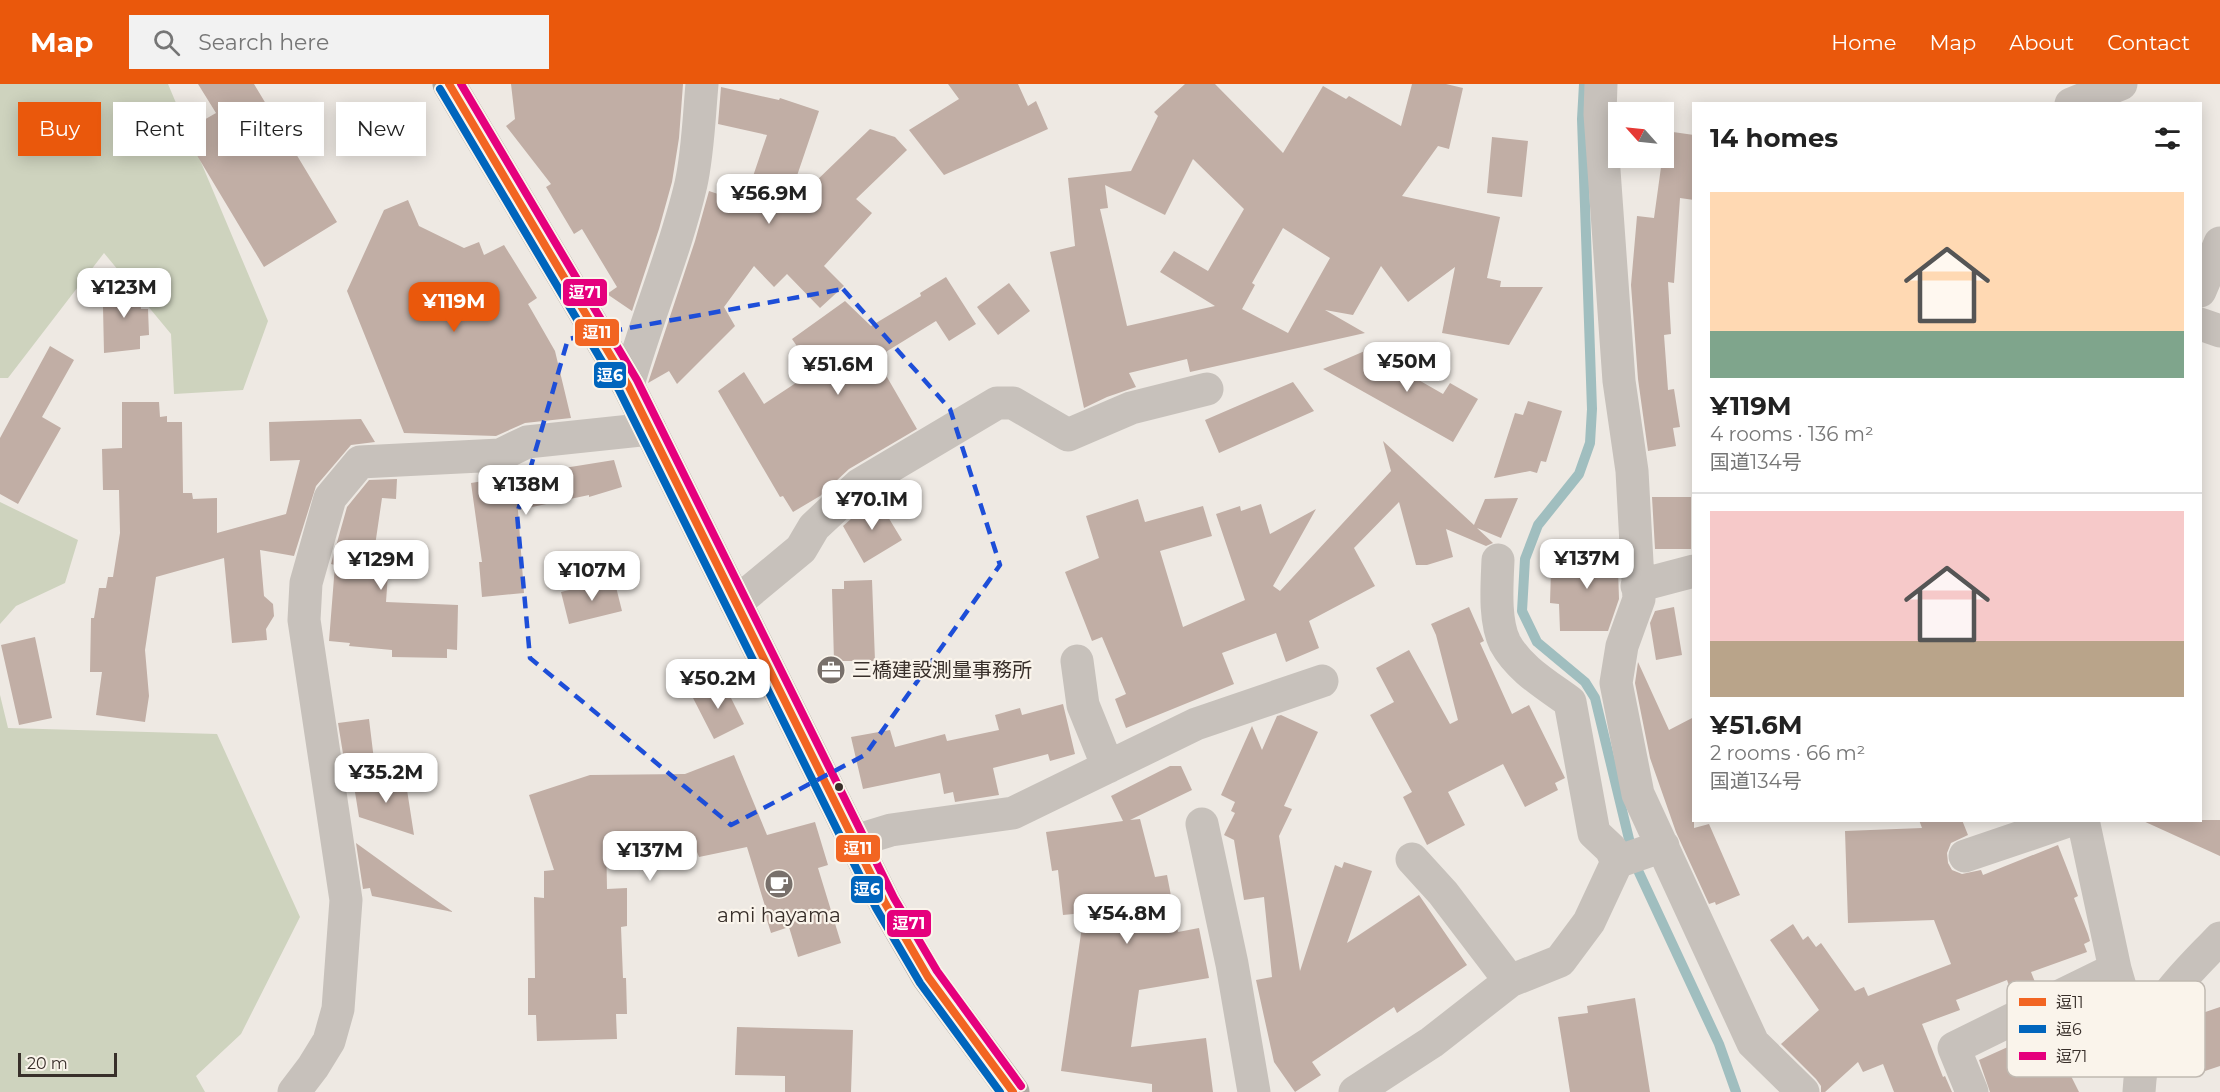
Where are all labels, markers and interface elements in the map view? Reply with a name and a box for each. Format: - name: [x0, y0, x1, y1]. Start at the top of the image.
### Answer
- search box: [129, 15, 549, 69]
- text: Map: [30, 25, 93, 59]
- icon: search: [150, 26, 183, 59]
- text: Search here: [198, 29, 329, 56]
- text: Home: [1831, 30, 1896, 55]
- text: Map: [1929, 30, 1976, 55]
- text: About: [2009, 30, 2074, 55]
- text: Contact: [2107, 30, 2190, 55]
- chip: Buy: [18, 102, 101, 156]
- chip: Rent: [113, 102, 206, 156]
- chip: Filters: [218, 102, 324, 156]
- chip: New: [336, 102, 426, 156]
- north arrow: [1608, 102, 1674, 168]
- map controls: [1608, 102, 1674, 168]
- text: 14 homes: [1710, 122, 1838, 154]
- icon: filters: [2151, 122, 2184, 155]
- pin: ¥56.9M: [720, 174, 818, 225]
- text: ¥56.9M: [731, 181, 807, 205]
- icon: home: [1893, 231, 2001, 339]
- pin: ¥123M: [82, 268, 166, 319]
- text: ¥123M: [91, 275, 157, 299]
- line badge: 逗71: [562, 278, 608, 307]
- pin: ¥119M: [412, 282, 496, 333]
- text: 逗71: [569, 283, 601, 302]
- text: ¥119M: [423, 289, 485, 313]
- line badge: 逗11: [574, 318, 620, 347]
- text: 逗11: [583, 323, 611, 342]
- pin: ¥50M: [1371, 342, 1443, 393]
- pin: ¥51.6M: [789, 345, 887, 396]
- text: ¥50M: [1377, 349, 1437, 373]
- text: ¥51.6M: [802, 352, 874, 376]
- line badge: 逗6: [593, 361, 627, 389]
- text: 逗6: [597, 366, 623, 385]
- text: ¥119M: [1710, 390, 1792, 422]
- text: 4 rooms · 136 m²: [1710, 422, 1874, 446]
- text: 国道134号: [1710, 450, 1802, 474]
- pin: ¥138M: [484, 465, 568, 516]
- text: ¥138M: [492, 472, 560, 496]
- pin: ¥70.1M: [823, 480, 921, 531]
- text: ¥70.1M: [836, 487, 908, 511]
- pin: ¥137M: [1545, 539, 1629, 590]
- pin: ¥129M: [339, 540, 423, 591]
- text: ¥137M: [1554, 546, 1620, 570]
- text: ¥129M: [348, 547, 414, 571]
- icon: home: [1893, 550, 2001, 658]
- pin: ¥107M: [550, 551, 634, 602]
- text: ¥107M: [558, 558, 626, 582]
- office icon: 三橋建設測量事務所: [815, 654, 847, 686]
- place label: 三橋建設測量事務所: [852, 658, 1032, 682]
- pin: ¥50.2M: [669, 659, 767, 710]
- text: ¥50.2M: [680, 666, 756, 690]
- text: ¥51.6M: [1710, 709, 1803, 741]
- text: 2 rooms · 66 m²: [1710, 741, 1865, 765]
- pin: ¥35.2M: [337, 753, 435, 804]
- text: ¥35.2M: [349, 760, 423, 784]
- text: 国道134号: [1710, 769, 1802, 793]
- unlabelled marker: [833, 781, 845, 793]
- pin: ¥137M: [608, 831, 692, 882]
- line badge: 逗11: [835, 834, 881, 863]
- text: ¥137M: [617, 838, 683, 862]
- text: 逗11: [844, 839, 872, 858]
- cafe icon: ami hayama: [763, 868, 795, 900]
- line badge: 逗6: [850, 875, 884, 904]
- text: 逗6: [854, 880, 880, 899]
- pin: ¥54.8M: [1078, 894, 1176, 945]
- text: ¥54.8M: [1088, 901, 1166, 925]
- place label: ami hayama: [717, 903, 841, 927]
- line badge: 逗71: [886, 909, 932, 938]
- text: 逗71: [893, 914, 925, 933]
- legend: [2007, 981, 2205, 1077]
- text: 逗11: [2056, 993, 2084, 1012]
- text: 逗6: [2056, 1020, 2082, 1039]
- text: 逗71: [2056, 1047, 2087, 1066]
- scale bar: [18, 1050, 117, 1078]
- text: 20 m: [27, 1054, 68, 1073]

